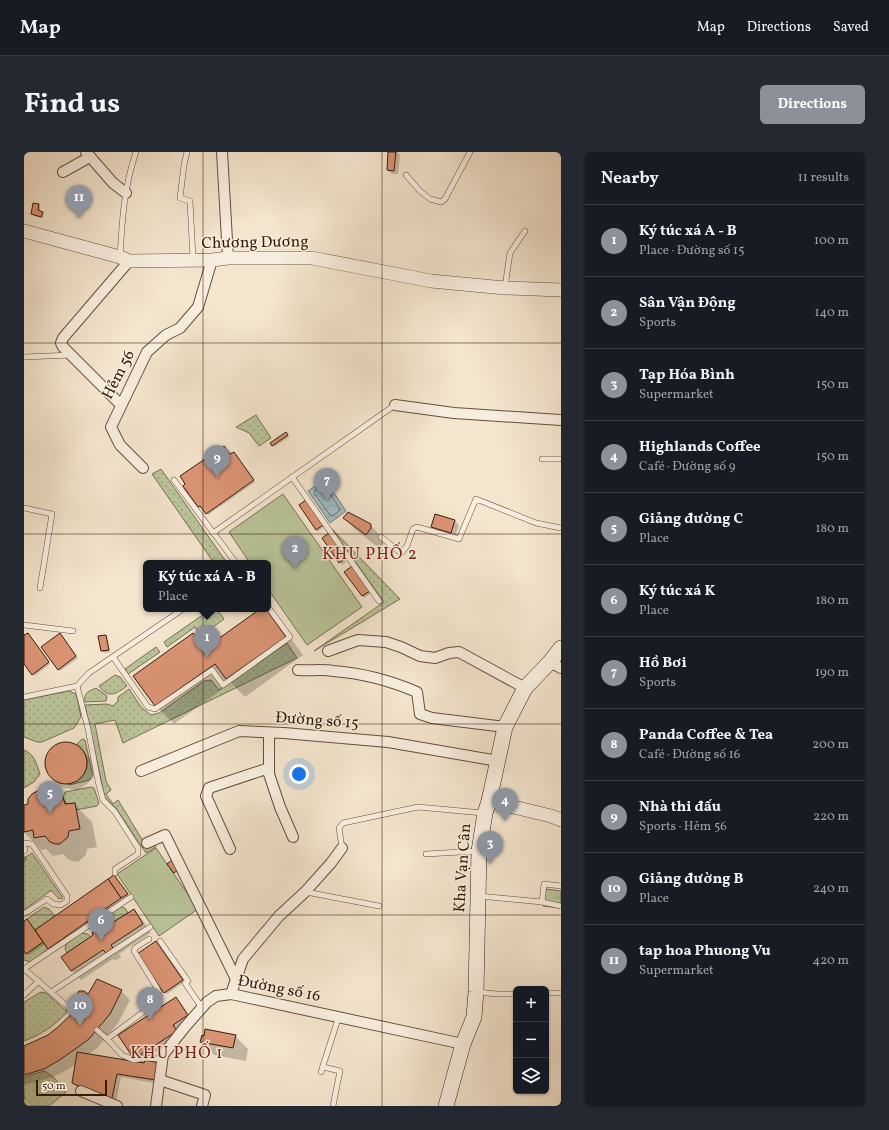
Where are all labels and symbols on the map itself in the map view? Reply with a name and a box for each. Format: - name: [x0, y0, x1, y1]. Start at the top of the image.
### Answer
- pin: 11: [66, 185, 92, 218]
- street label: Chương Dương: [201, 231, 309, 255]
- street label: Hẻm 56: [97, 346, 141, 404]
- pin: 9: [204, 445, 230, 478]
- pin: 7: [314, 468, 340, 501]
- pin: 2: [282, 536, 308, 569]
- district label: KHU PHỐ 2: [322, 542, 418, 566]
- pin: 1: [194, 625, 220, 658]
- street label: Đường số 15: [275, 707, 359, 735]
- your location: [289, 764, 309, 784]
- pin: 5: [37, 781, 63, 814]
- pin: 4: [492, 788, 518, 821]
- street label: Kha Vạn Cân: [449, 823, 477, 913]
- pin: 3: [477, 831, 503, 864]
- pin: 6: [88, 908, 114, 941]
- street label: Đường số 16: [236, 970, 322, 1008]
- pin: 8: [137, 987, 163, 1020]
- pin: 10: [67, 993, 93, 1026]
- district label: KHU PHỐ 1: [130, 1041, 224, 1065]
- scale bar: [36, 1078, 107, 1097]

